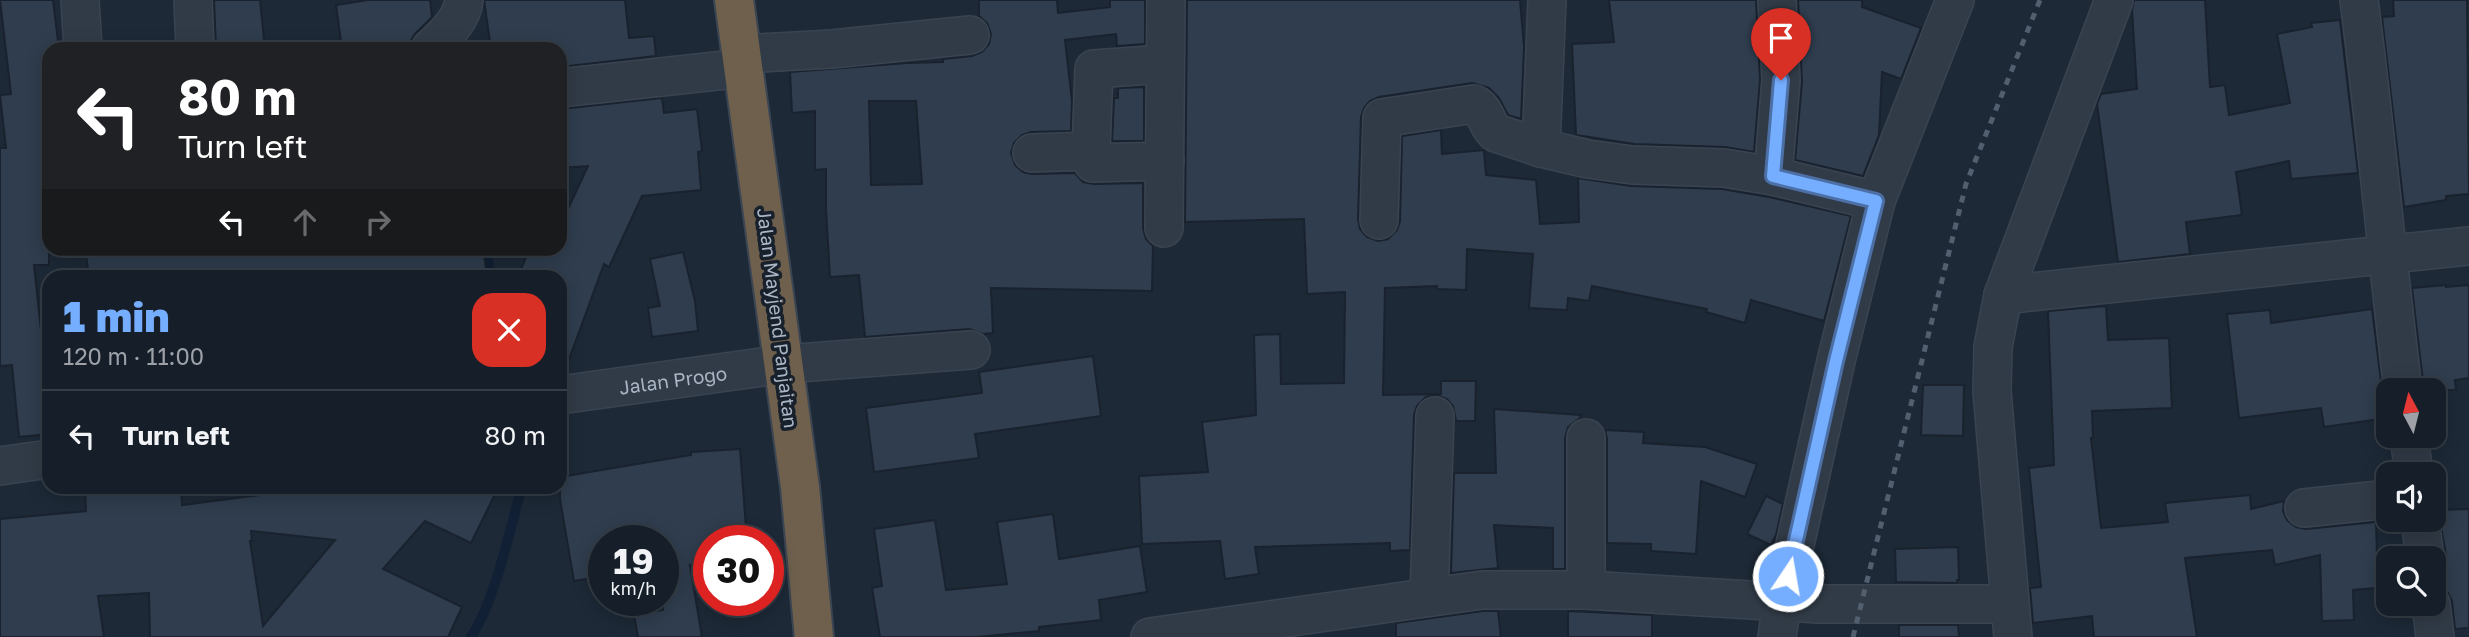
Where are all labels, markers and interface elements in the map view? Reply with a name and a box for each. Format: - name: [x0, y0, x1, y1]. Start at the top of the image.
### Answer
- pin: [1751, 8, 1811, 80]
- icon: arrive: [1762, 19, 1800, 57]
- text: 80 m: [178, 67, 296, 126]
- icon: left: [63, 70, 154, 161]
- text: Turn left: [178, 127, 307, 165]
- icon: left: [213, 203, 251, 241]
- icon: ahead: [286, 203, 324, 241]
- icon: right: [359, 203, 397, 241]
- street label: Jalan Mayjend Panjaitan: [753, 207, 803, 429]
- text: 1 min: [63, 291, 170, 341]
- button: close: [472, 293, 546, 367]
- text: 120 m · 11:00: [63, 342, 204, 370]
- street label: Jalan Progo: [617, 361, 728, 398]
- north arrow: [2376, 378, 2446, 448]
- map controls: [2376, 378, 2446, 616]
- icon: left: [63, 417, 101, 455]
- text: Turn left: [122, 420, 230, 451]
- text: 80 m: [485, 420, 546, 451]
- button: sound: [2376, 462, 2446, 532]
- speed limit sign: 30: [693, 525, 784, 616]
- position arrow: [1751, 539, 1825, 613]
- text: 19: [613, 540, 654, 582]
- button: search: [2376, 546, 2446, 616]
- text: km/h: [611, 577, 656, 599]

